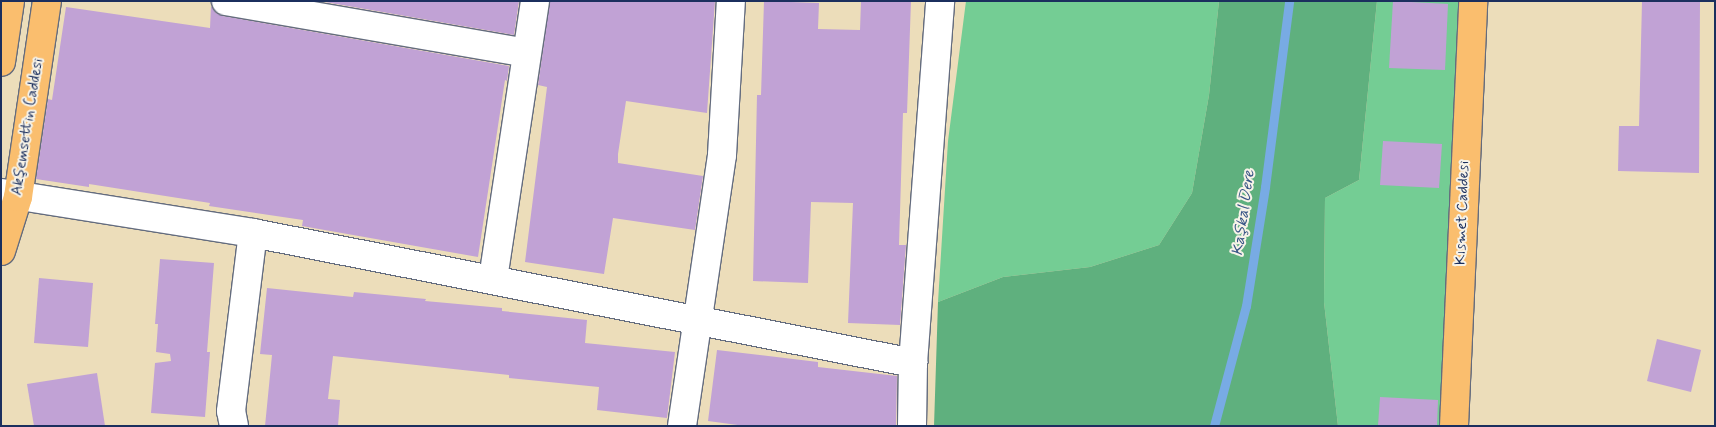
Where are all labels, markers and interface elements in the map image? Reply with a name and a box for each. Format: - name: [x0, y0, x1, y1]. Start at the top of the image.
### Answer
- street label: Akşemsettin Caddesi: [8, 56, 48, 198]
- street label: Kısmet Caddesi: [1452, 160, 1474, 266]
- water label: Kaşkal Dere: [1228, 169, 1260, 257]

